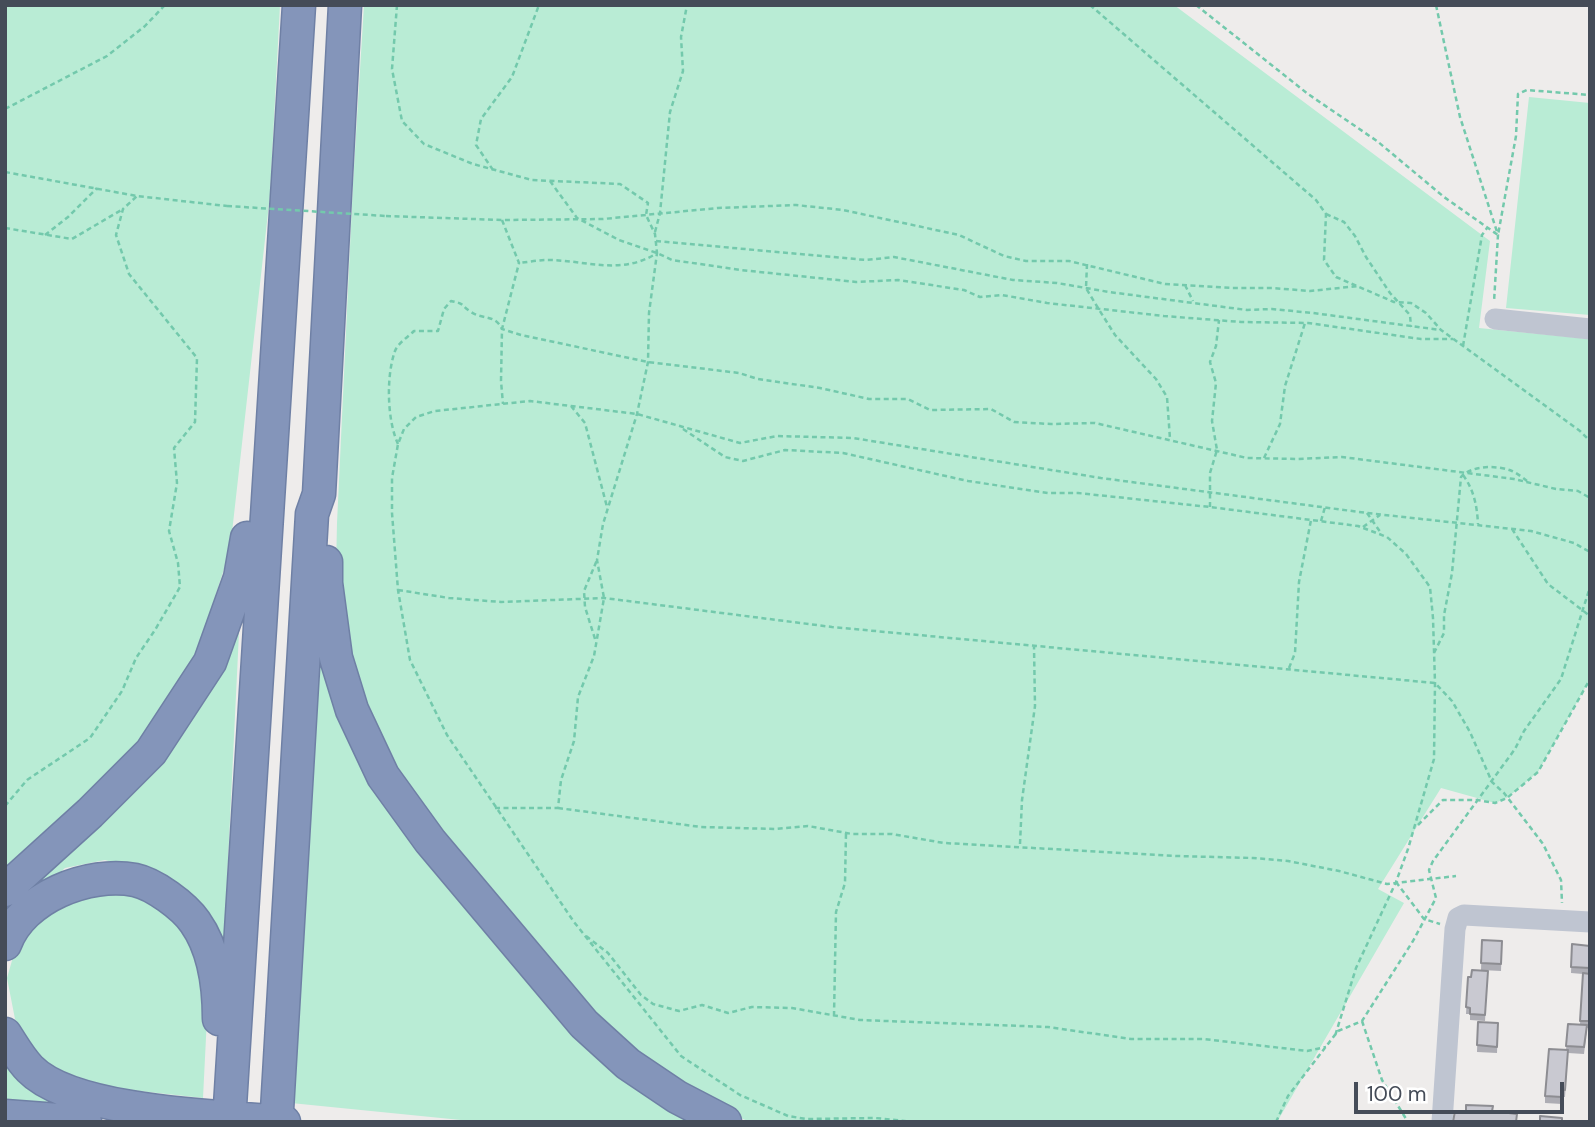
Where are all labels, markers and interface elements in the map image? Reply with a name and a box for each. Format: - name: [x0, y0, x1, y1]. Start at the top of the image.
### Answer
- scale bar: [1357, 1068, 1567, 1112]
- text: 100 m: [1367, 1080, 1427, 1108]

